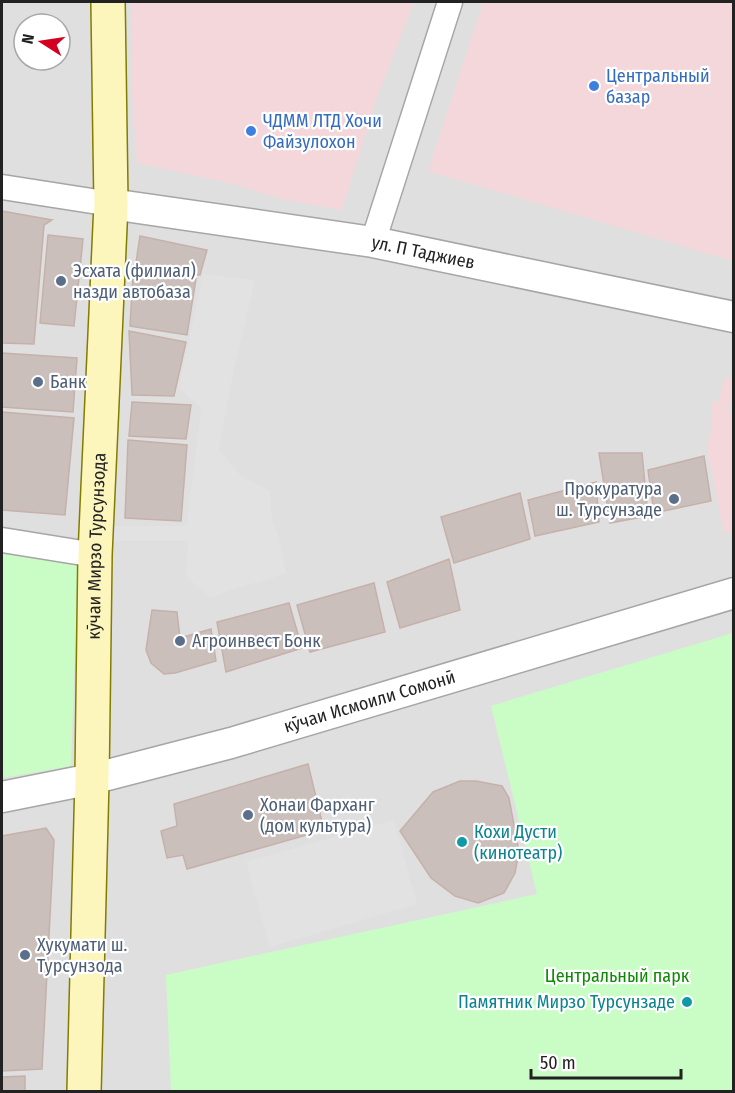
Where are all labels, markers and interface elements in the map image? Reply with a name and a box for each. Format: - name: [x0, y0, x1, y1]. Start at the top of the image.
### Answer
- north arrow: [12, 12, 72, 72]
- text: N: [18, 32, 38, 46]
- place label: Центральный базар: [606, 65, 710, 108]
- marker: Центральный базар: [587, 79, 601, 93]
- place label: ЧДММ ЛТД Хочи Файзулохон: [263, 110, 382, 153]
- marker: ЧДММ ЛТД Хочи Файзулохон: [244, 124, 258, 138]
- street label: ул. П Таджиев: [370, 231, 477, 274]
- place label: Эсхата (филиал) назди автобаза: [73, 260, 196, 303]
- marker: Эсхата (филиал) назди автобаза: [54, 274, 68, 288]
- place label: Банк: [50, 371, 87, 393]
- marker: Банк: [31, 375, 45, 389]
- street label: кӯчаи Мирзо Турсунзода: [83, 452, 111, 640]
- place label: Прокуратура ш. Турсунзаде: [556, 478, 662, 521]
- marker: Прокуратура ш. Турсунзаде: [667, 492, 681, 506]
- place label: Агроинвест Бонк: [192, 630, 321, 652]
- marker: Агроинвест Бонк: [173, 634, 187, 648]
- street label: кӯчаи Исмоили Сомонӣ: [281, 666, 458, 738]
- place label: Хонаи Фарханг (дом культура): [260, 794, 375, 837]
- marker: Хонаи Фарханг (дом культура): [241, 808, 255, 822]
- place label: Кохи Дусти (кинотеатр): [474, 821, 562, 864]
- marker: Кохи Дусти (кинотеатр): [455, 835, 469, 849]
- place label: Хукумати ш. Турсунзода: [37, 934, 128, 977]
- marker: Хукумати ш. Турсунзода: [18, 948, 32, 962]
- park label: Центральный парк: [545, 965, 690, 987]
- place label: Памятник Мирзо Турсунзаде: [458, 991, 675, 1013]
- marker: Памятник Мирзо Турсунзаде: [680, 995, 694, 1009]
- scale bar: [531, 1042, 681, 1080]
- text: 50 m: [540, 1052, 576, 1074]

